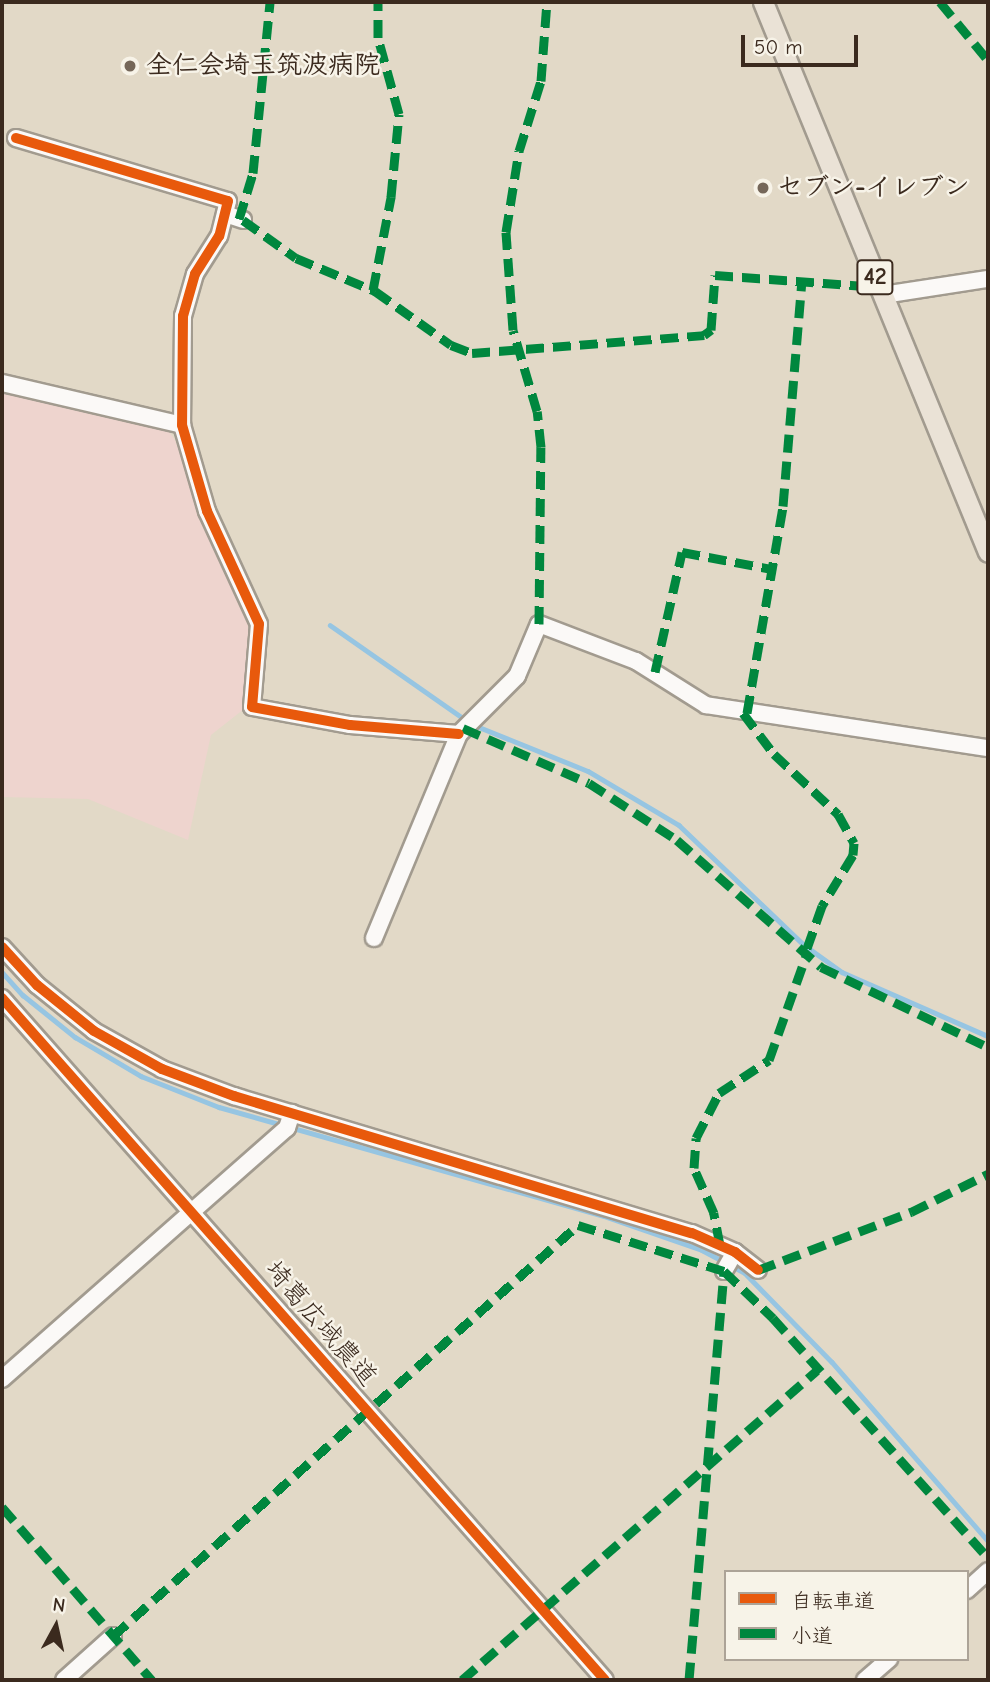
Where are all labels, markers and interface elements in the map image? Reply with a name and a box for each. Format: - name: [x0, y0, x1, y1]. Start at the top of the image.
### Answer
- scale bar: [745, 21, 862, 65]
- text: 50 m: [754, 35, 803, 59]
- place label: 全仁会埼玉筑波病院: [146, 50, 380, 82]
- marker: 全仁会埼玉筑波病院: [120, 56, 140, 76]
- place label: セブン-イレブン: [777, 172, 970, 204]
- marker: セブン-イレブン: [755, 180, 771, 196]
- road number: 42: [856, 256, 894, 298]
- street label: 埼葛広域農道: [257, 1255, 383, 1393]
- legend: [724, 1570, 969, 1661]
- text: 自転車道: [791, 1589, 875, 1613]
- north arrow: [21, 1591, 91, 1661]
- text: N: [51, 1593, 67, 1617]
- text: 小道: [791, 1624, 833, 1648]

